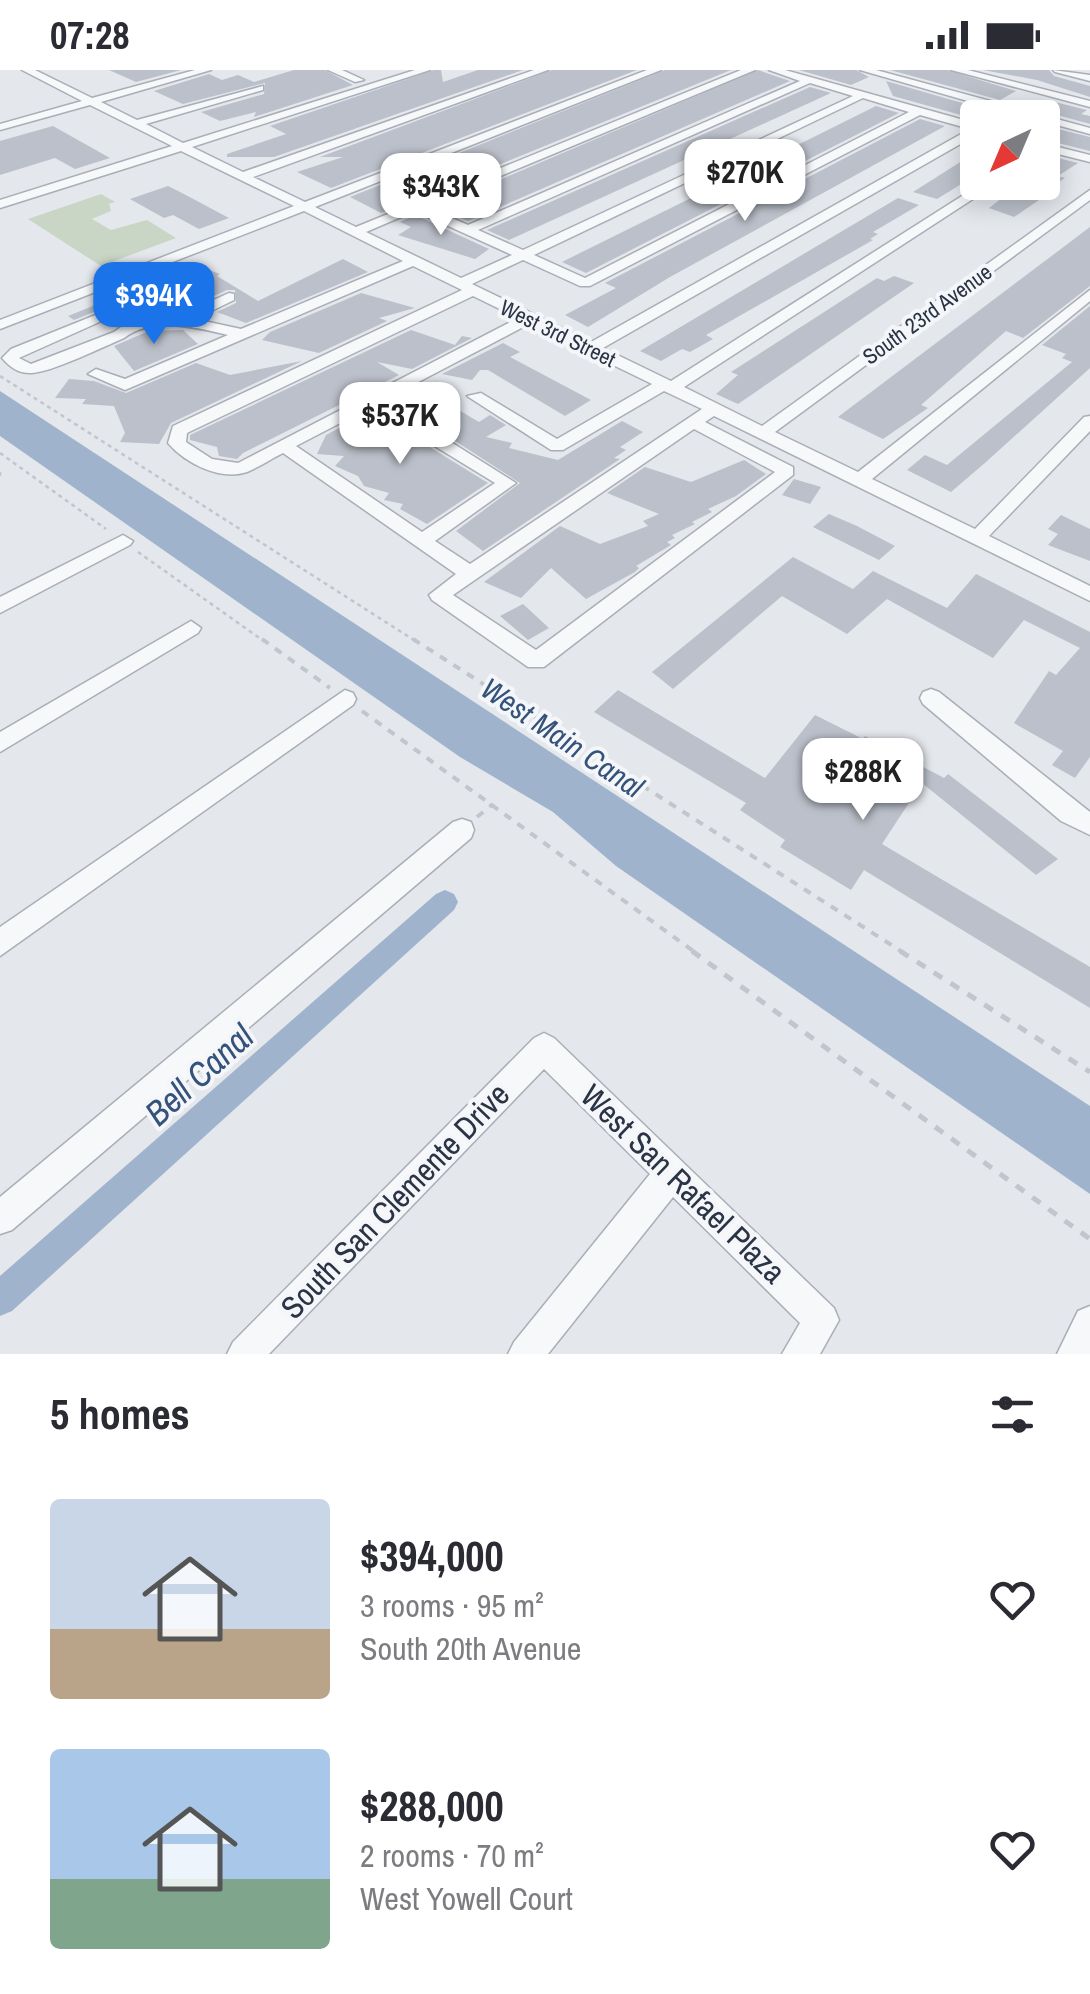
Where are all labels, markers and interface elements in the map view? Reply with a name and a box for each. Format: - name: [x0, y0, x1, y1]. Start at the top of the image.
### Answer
- text: 07:28: [50, 10, 130, 61]
- north arrow: [960, 100, 1060, 200]
- map controls: [960, 100, 1060, 200]
- pin: $270K: [675, 139, 815, 224]
- text: $270K: [706, 150, 784, 193]
- pin: $343K: [371, 153, 511, 238]
- text: $343K: [402, 164, 480, 207]
- street label: South 23rd Avenue: [856, 257, 998, 371]
- pin: $394K: [84, 262, 224, 347]
- text: $394K: [115, 273, 193, 316]
- street label: West 3rd Street: [495, 292, 621, 374]
- pin: $537K: [330, 382, 470, 467]
- text: $537K: [361, 393, 439, 436]
- water label: West Main Canal: [473, 668, 652, 807]
- pin: $288K: [793, 738, 933, 823]
- text: $288K: [824, 749, 902, 792]
- water label: Bell Canal: [134, 1013, 263, 1136]
- street label: South San Clemente Drive: [271, 1073, 519, 1328]
- street label: West San Rafael Plaza: [572, 1075, 795, 1293]
- text: 5 homes: [50, 1386, 190, 1442]
- icon: filters: [985, 1387, 1040, 1442]
- text: $394,000: [360, 1528, 504, 1584]
- icon: home: [130, 1539, 250, 1659]
- icon: heart: [985, 1572, 1040, 1627]
- text: 3 rooms · 95 m²: [360, 1584, 544, 1627]
- text: South 20th Avenue: [360, 1627, 581, 1670]
- text: $288,000: [360, 1778, 504, 1834]
- icon: home: [130, 1789, 250, 1909]
- icon: heart: [985, 1822, 1040, 1877]
- text: 2 rooms · 70 m²: [360, 1834, 544, 1877]
- text: West Yowell Court: [360, 1877, 573, 1920]

